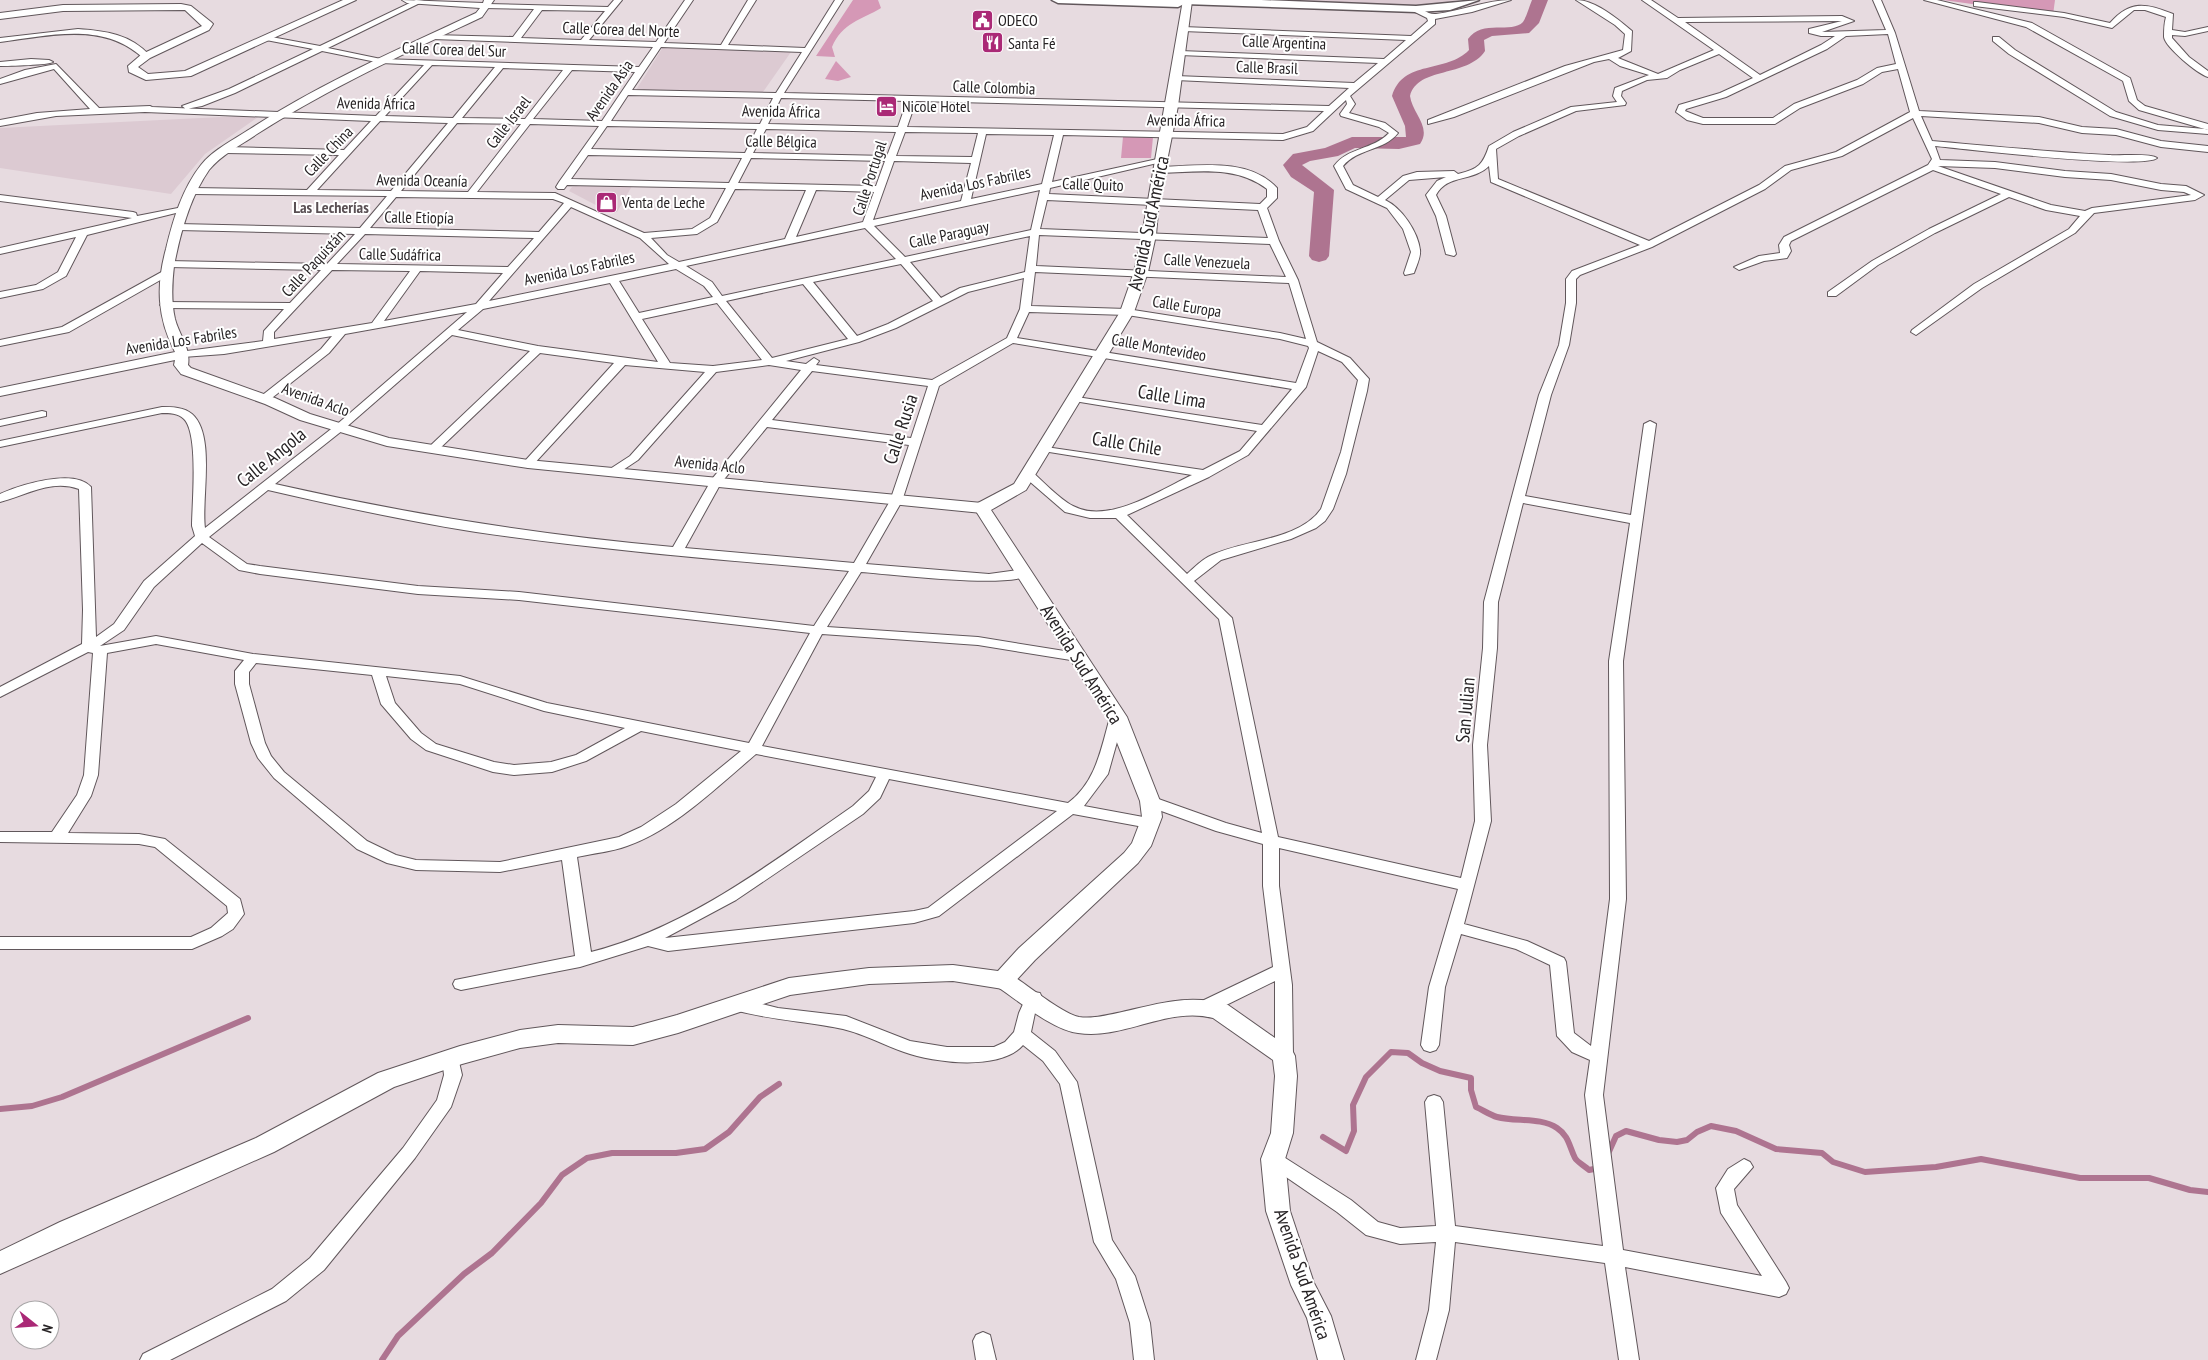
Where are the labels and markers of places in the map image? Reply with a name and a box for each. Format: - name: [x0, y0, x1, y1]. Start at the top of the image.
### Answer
- public building icon: ODECO: [970, 8, 994, 32]
- place label: ODECO: [998, 10, 1038, 30]
- restaurant icon: Santa Fé: [980, 31, 1004, 55]
- place label: Santa Fé: [1008, 33, 1056, 53]
- hotel icon: Nicole Hotel: [874, 94, 898, 118]
- place label: Nicole Hotel: [902, 96, 971, 116]
- shop icon: Venta de Leche: [594, 190, 618, 214]
- place label: Venta de Leche: [621, 192, 705, 212]

